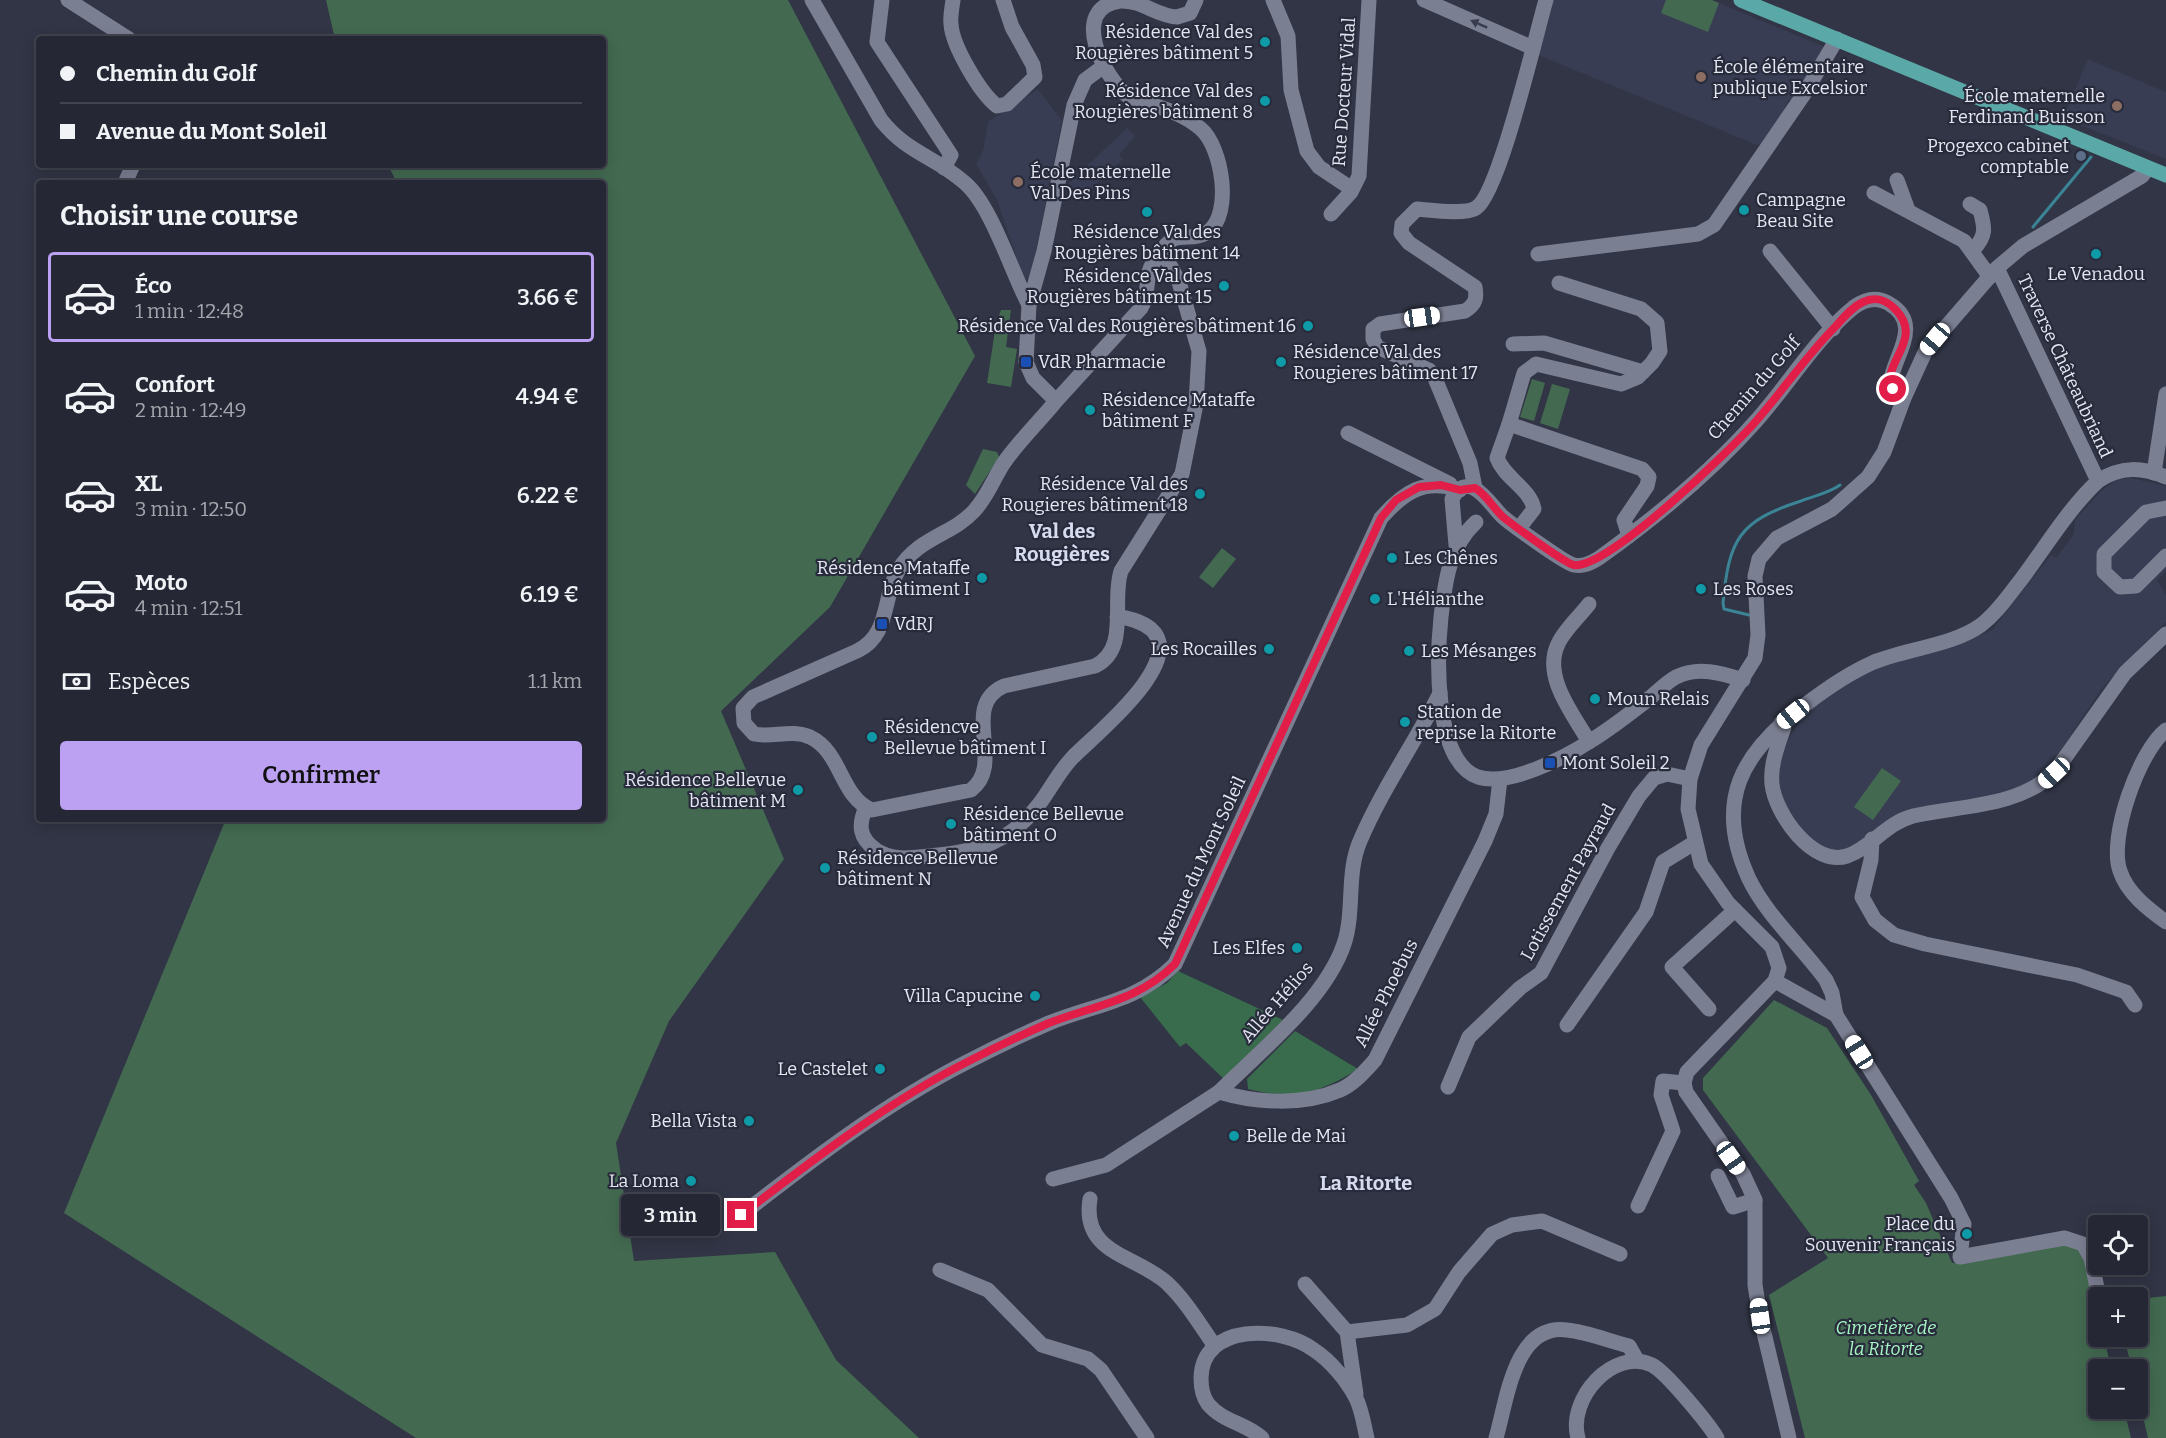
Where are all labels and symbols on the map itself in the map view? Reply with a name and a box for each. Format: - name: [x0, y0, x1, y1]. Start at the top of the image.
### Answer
- street label: Rue Docteur Vidal: [1328, 17, 1360, 167]
- one-way arrow: [1470, 19, 1488, 29]
- place label: Résidence Val des Rougières bâtiment 5: [1075, 21, 1253, 64]
- marker: Résidence Val des Rougières bâtiment 5: [1258, 35, 1272, 49]
- place label: École élémentaire publique Excelsior: [1713, 55, 1867, 99]
- marker: École élémentaire publique Excelsior: [1694, 70, 1708, 84]
- place label: Résidence Val des Rougières bâtiment 8: [1074, 80, 1253, 123]
- place label: École maternelle Ferdinand Buisson: [1949, 84, 2106, 128]
- marker: Résidence Val des Rougières bâtiment 8: [1258, 94, 1272, 108]
- marker: École maternelle Ferdinand Buisson: [2110, 99, 2124, 113]
- place label: Progexco cabinet comptable: [1927, 135, 2069, 178]
- marker: Progexco cabinet comptable: [2074, 149, 2088, 163]
- place label: École maternelle Val Des Pins: [1030, 160, 1171, 204]
- marker: École maternelle Val Des Pins: [1011, 175, 1025, 189]
- place label: Campagne Beau Site: [1756, 189, 1846, 232]
- marker: Campagne Beau Site: [1737, 203, 1751, 217]
- marker: Résidence Val des Rougières bâtiment 14: [1140, 205, 1154, 219]
- place label: Résidence Val des Rougières bâtiment 14: [1054, 221, 1241, 264]
- marker: Le Venadou: [2089, 247, 2103, 261]
- place label: Le Venadou: [2047, 263, 2145, 285]
- place label: Résidence Val des Rougières bâtiment 15: [1027, 265, 1212, 308]
- street label: Traverse Châteaubriand: [2013, 271, 2117, 462]
- marker: Résidence Val des Rougières bâtiment 15: [1217, 279, 1231, 293]
- car: [1403, 306, 1441, 328]
- place label: Résidence Val des Rougières bâtiment 16: [958, 315, 1296, 337]
- marker: Résidence Val des Rougières bâtiment 16: [1301, 319, 1315, 333]
- car: [1917, 319, 1953, 359]
- street label: Chemin du Golf: [1703, 330, 1806, 444]
- place label: Résidence Val des Rougieres bâtiment 17: [1293, 341, 1477, 384]
- place label: VdR Pharmacie: [1038, 351, 1166, 373]
- marker: VdR Pharmacie: [1019, 355, 1033, 369]
- marker: Résidence Val des Rougieres bâtiment 17: [1274, 355, 1288, 369]
- route start: [1879, 375, 1906, 402]
- place label: Résidence Mataffe bâtiment F: [1102, 389, 1255, 432]
- marker: Résidence Mataffe bâtiment F: [1083, 403, 1097, 417]
- place label: Résidence Val des Rougieres bâtiment 18: [1002, 473, 1188, 516]
- marker: Résidence Val des Rougieres bâtiment 18: [1193, 487, 1207, 501]
- district label: Val des Rougières: [1014, 519, 1110, 566]
- place label: Les Chênes: [1404, 547, 1498, 569]
- marker: Les Chênes: [1385, 551, 1399, 565]
- place label: Résidence Mataffe bâtiment I: [817, 557, 970, 600]
- marker: Résidence Mataffe bâtiment I: [975, 571, 989, 585]
- place label: Les Roses: [1713, 578, 1794, 600]
- marker: Les Roses: [1694, 582, 1708, 596]
- place label: L'Hélianthe: [1387, 588, 1484, 610]
- marker: L'Hélianthe: [1368, 592, 1382, 606]
- place label: VdRJ: [894, 613, 934, 635]
- marker: VdRJ: [875, 617, 889, 631]
- place label: Les Rocailles: [1151, 638, 1257, 660]
- place label: Les Mésanges: [1421, 640, 1536, 662]
- marker: Les Rocailles: [1262, 642, 1276, 656]
- marker: Les Mésanges: [1402, 644, 1416, 658]
- place label: Moun Relais: [1607, 688, 1709, 710]
- marker: Moun Relais: [1588, 692, 1602, 706]
- car: [1773, 696, 1813, 732]
- place label: Station de reprise la Ritorte: [1417, 701, 1556, 744]
- marker: Station de reprise la Ritorte: [1398, 715, 1412, 729]
- place label: Résidencve Bellevue bâtiment I: [884, 716, 1046, 759]
- marker: Résidencve Bellevue bâtiment I: [865, 730, 879, 744]
- place label: Mont Soleil 2: [1562, 752, 1669, 774]
- car: [2035, 754, 2073, 792]
- marker: Mont Soleil 2: [1543, 756, 1557, 770]
- place label: Résidence Bellevue bâtiment M: [625, 769, 786, 812]
- street label: Avenue du Mont Soleil: [1152, 773, 1250, 951]
- marker: Résidence Bellevue bâtiment M: [791, 783, 805, 797]
- street label: Lotissement Payraud: [1516, 800, 1620, 964]
- place label: Résidence Bellevue bâtiment O: [963, 803, 1124, 846]
- marker: Résidence Bellevue bâtiment O: [944, 817, 958, 831]
- place label: Résidence Bellevue bâtiment N: [837, 847, 998, 890]
- marker: Résidence Bellevue bâtiment N: [818, 861, 832, 875]
- street label: Allée Phoebus: [1349, 935, 1423, 1051]
- place label: Les Elfes: [1212, 937, 1285, 959]
- marker: Les Elfes: [1290, 941, 1304, 955]
- street label: Allée Hélios: [1236, 957, 1318, 1047]
- place label: Villa Capucine: [904, 985, 1023, 1007]
- marker: Villa Capucine: [1028, 989, 1042, 1003]
- car: [1842, 1032, 1876, 1072]
- place label: Le Castelet: [777, 1058, 868, 1080]
- marker: Le Castelet: [873, 1062, 887, 1076]
- place label: Bella Vista: [650, 1110, 737, 1132]
- marker: Bella Vista: [742, 1114, 756, 1128]
- place label: Belle de Mai: [1246, 1125, 1346, 1147]
- marker: Belle de Mai: [1227, 1129, 1241, 1143]
- car: [1713, 1138, 1749, 1178]
- place label: La Loma: [609, 1170, 679, 1192]
- district label: La Ritorte: [1320, 1171, 1412, 1195]
- marker: La Loma: [684, 1174, 698, 1188]
- callout: 3 min: [621, 1194, 720, 1236]
- route end: [727, 1201, 754, 1228]
- place label: Place du Souvenir Français: [1805, 1213, 1955, 1256]
- marker: Place du Souvenir Français: [1960, 1227, 1974, 1241]
- car: [1749, 1297, 1771, 1335]
- park label: Cimetière de la Ritorte: [1836, 1317, 1936, 1360]

